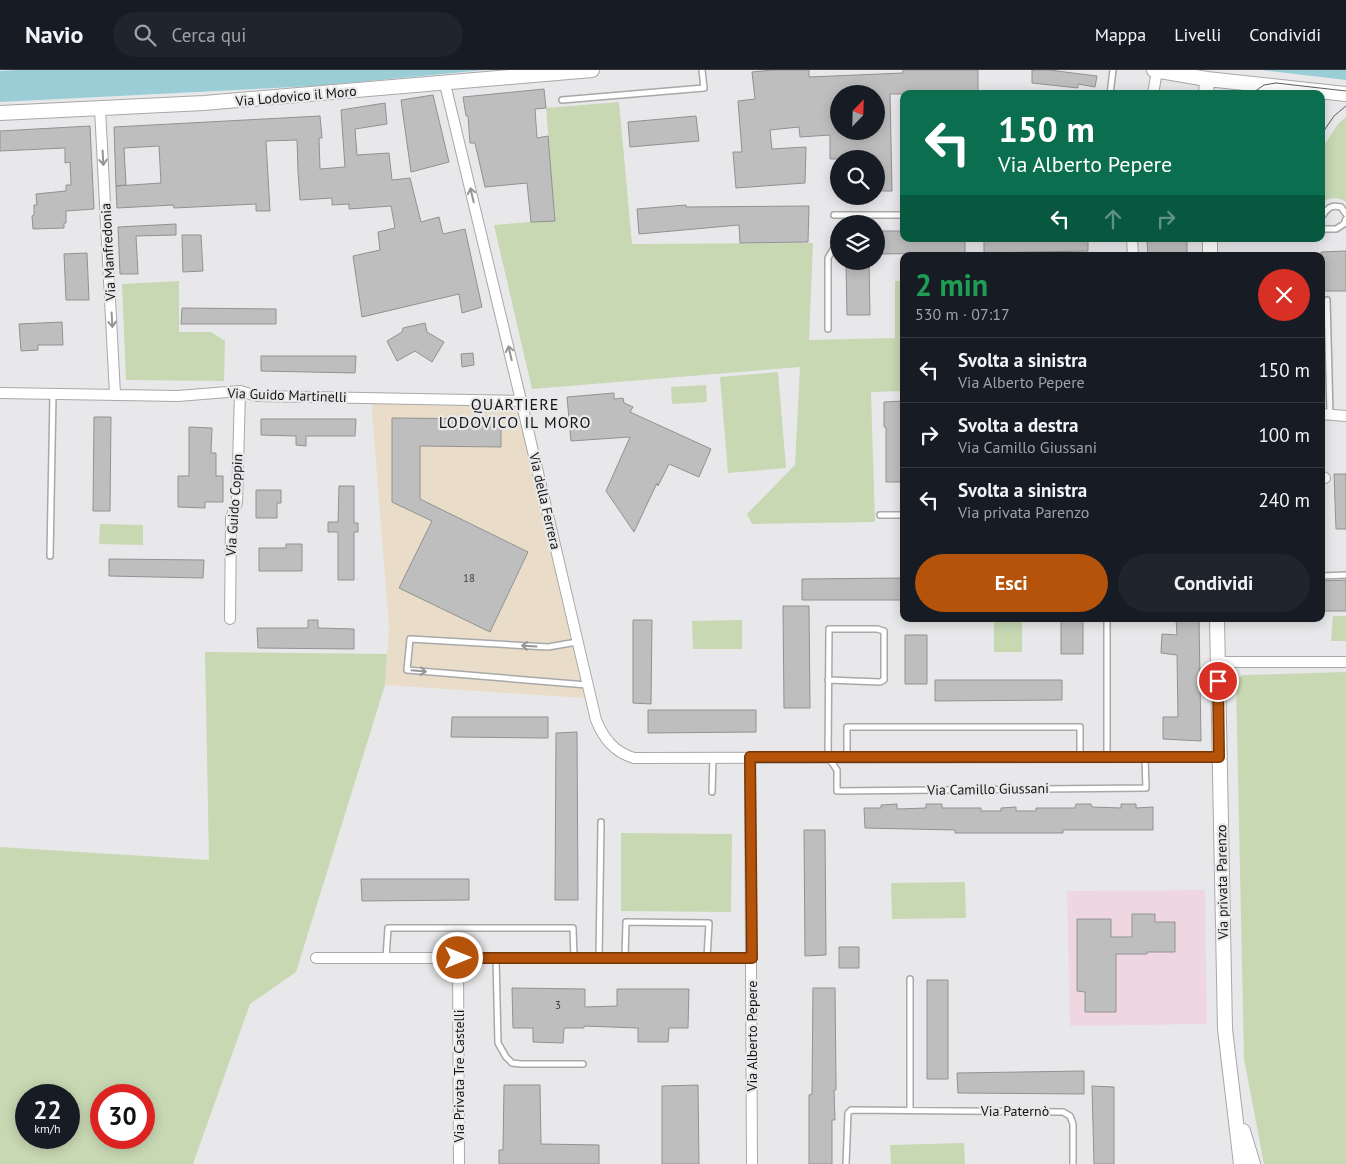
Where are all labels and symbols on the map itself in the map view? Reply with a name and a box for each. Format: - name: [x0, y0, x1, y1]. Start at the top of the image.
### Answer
- street label: Via Lodovico il Moro: [234, 82, 357, 110]
- north arrow: [830, 85, 885, 140]
- one-way arrow: [99, 150, 108, 166]
- one-way arrow: [467, 187, 476, 203]
- street label: Via Manfredonia: [96, 203, 120, 302]
- one-way arrow: [107, 312, 116, 328]
- one-way arrow: [505, 346, 514, 362]
- street label: Via Guido Martinelli: [226, 384, 347, 406]
- district label: QUARTIERE LODOVICO IL MORO: [439, 394, 591, 432]
- street label: Via della Ferrera: [525, 450, 565, 551]
- street label: Via Guido Coppin: [221, 453, 247, 558]
- house number: 18: [463, 571, 475, 585]
- one-way arrow: [521, 642, 537, 651]
- pin: [1197, 660, 1239, 702]
- one-way arrow: [410, 666, 426, 676]
- street label: Via Camillo Giussani: [926, 779, 1049, 799]
- street label: Via privata Parenzo: [1212, 824, 1232, 941]
- position arrow: [431, 931, 483, 983]
- street label: Via Alberto Pepere: [743, 981, 761, 1092]
- house number: 3: [555, 998, 561, 1012]
- street label: Via Privata Tre Castelli: [450, 1009, 468, 1144]
- speed limit sign: 30: [90, 1084, 155, 1149]
- street label: Via Paternò: [980, 1102, 1049, 1120]

